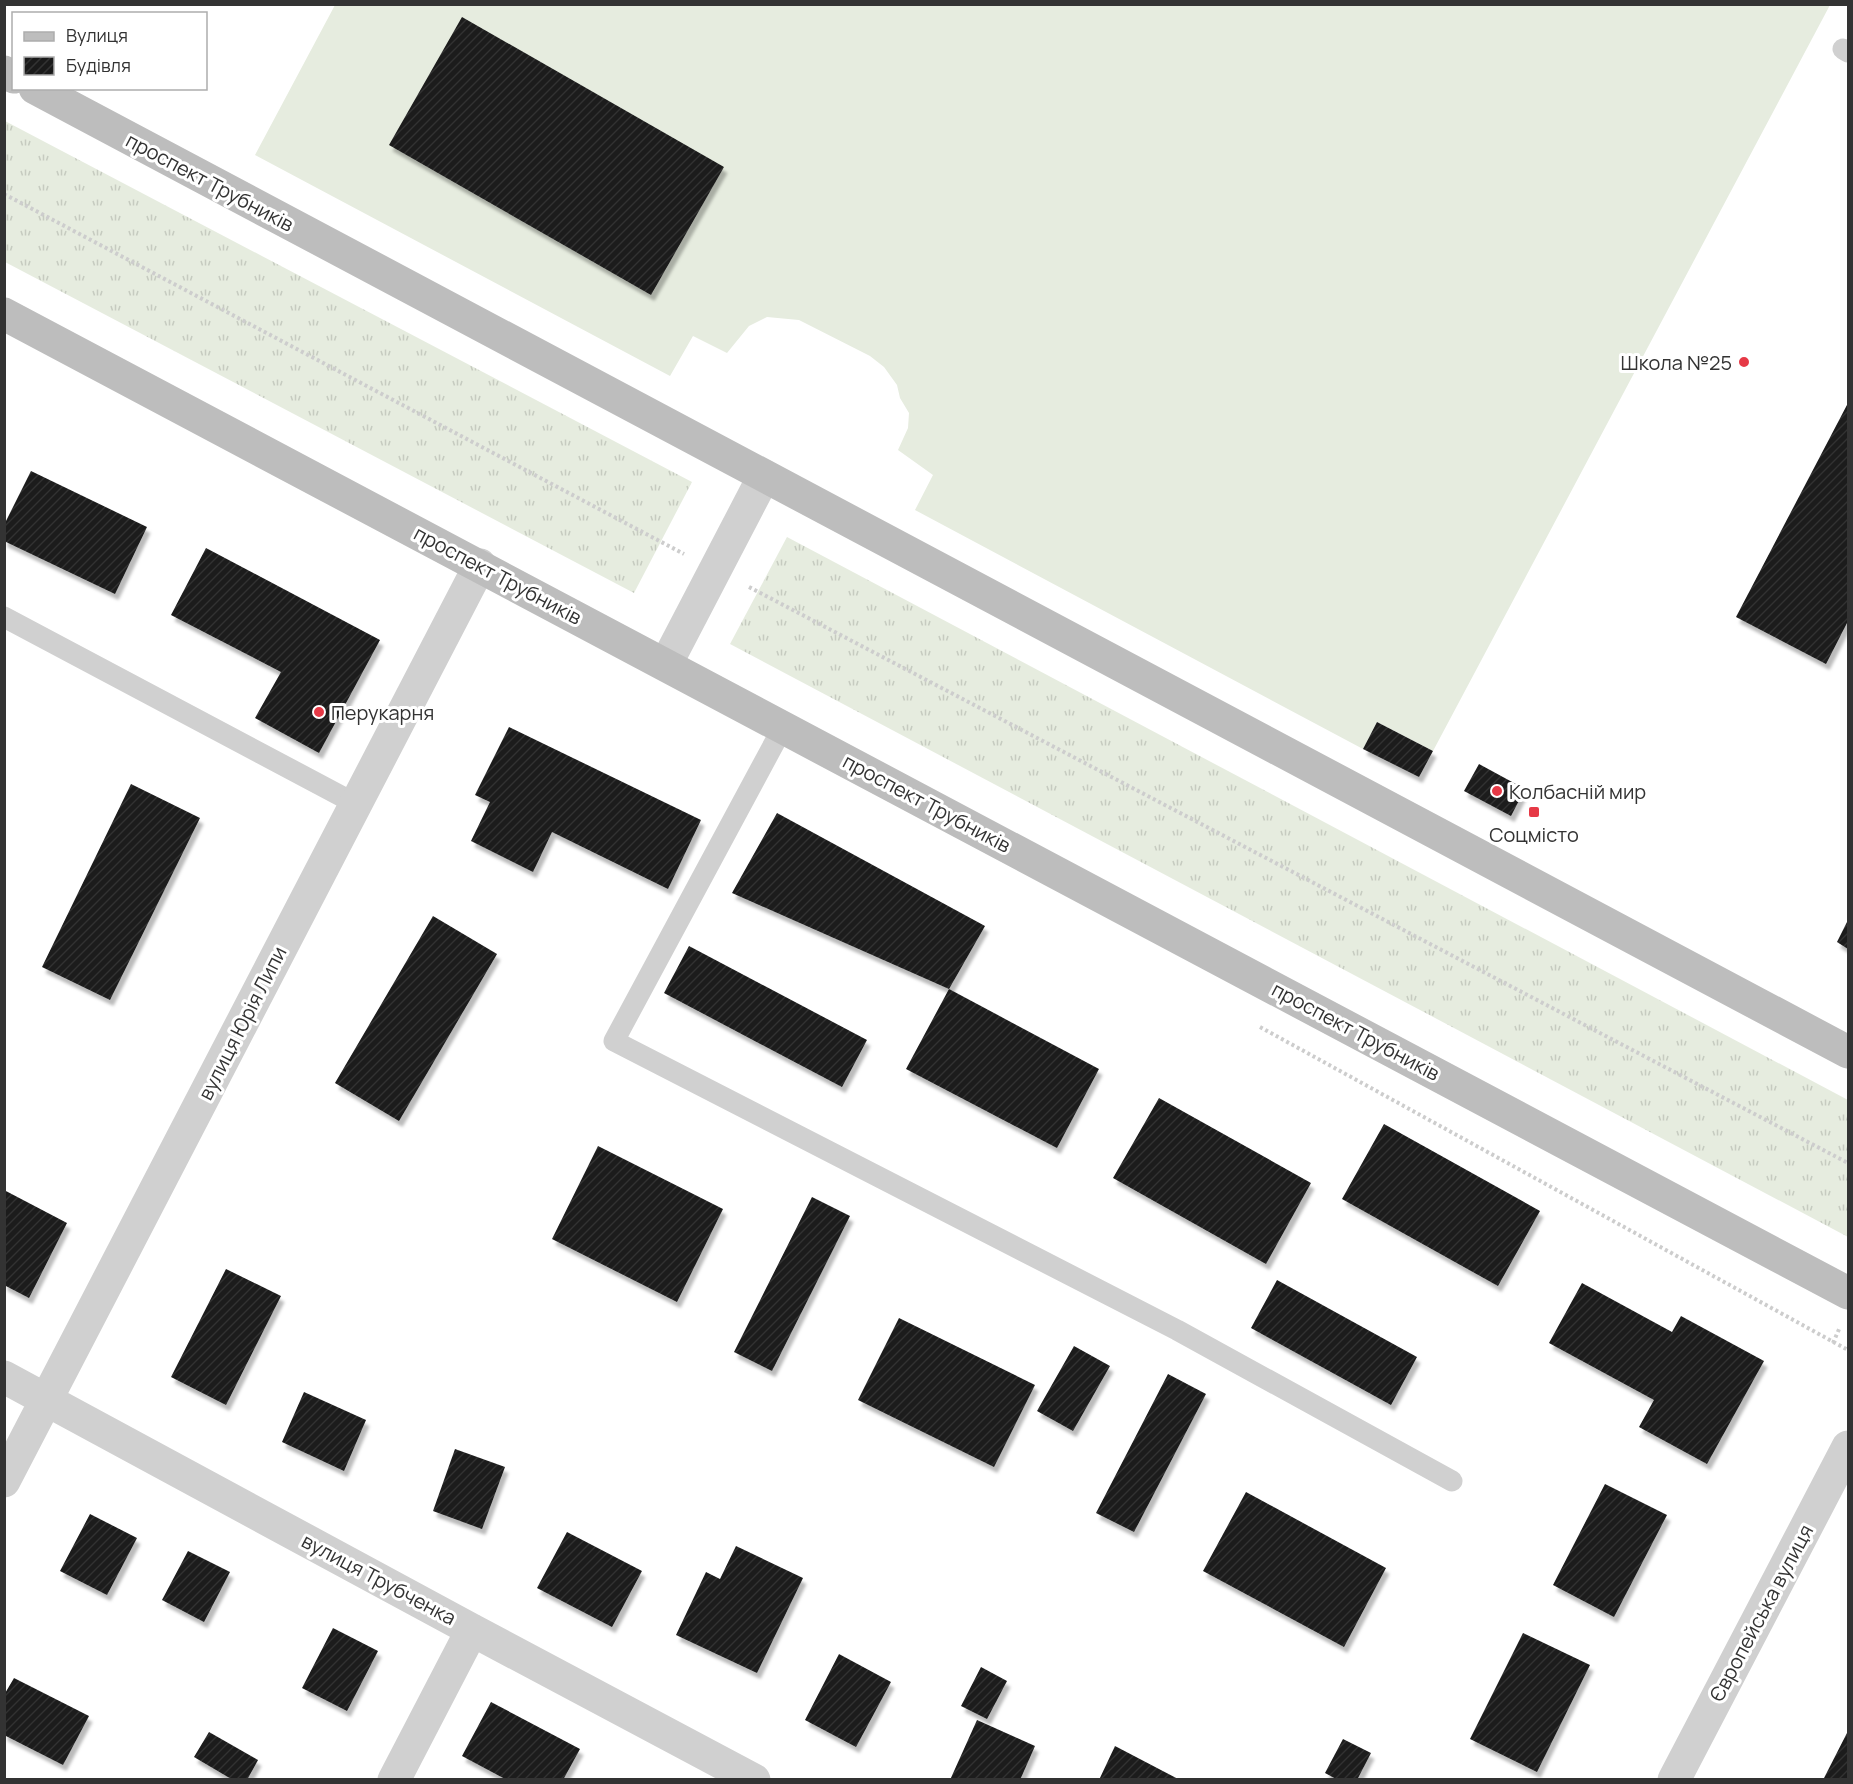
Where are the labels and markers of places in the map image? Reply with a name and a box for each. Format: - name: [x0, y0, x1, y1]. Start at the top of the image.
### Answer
- place label: Школа №25: [1621, 349, 1732, 376]
- marker: Школа №25: [1737, 355, 1751, 369]
- place label: Перукарня: [331, 699, 434, 726]
- marker: Перукарня: [312, 705, 326, 719]
- place label: Колбасній мир: [1509, 778, 1646, 805]
- marker: Колбасній мир: [1490, 784, 1504, 798]
- marker: Соцмісто: [1527, 805, 1541, 819]
- place label: Соцмісто: [1489, 821, 1579, 848]

